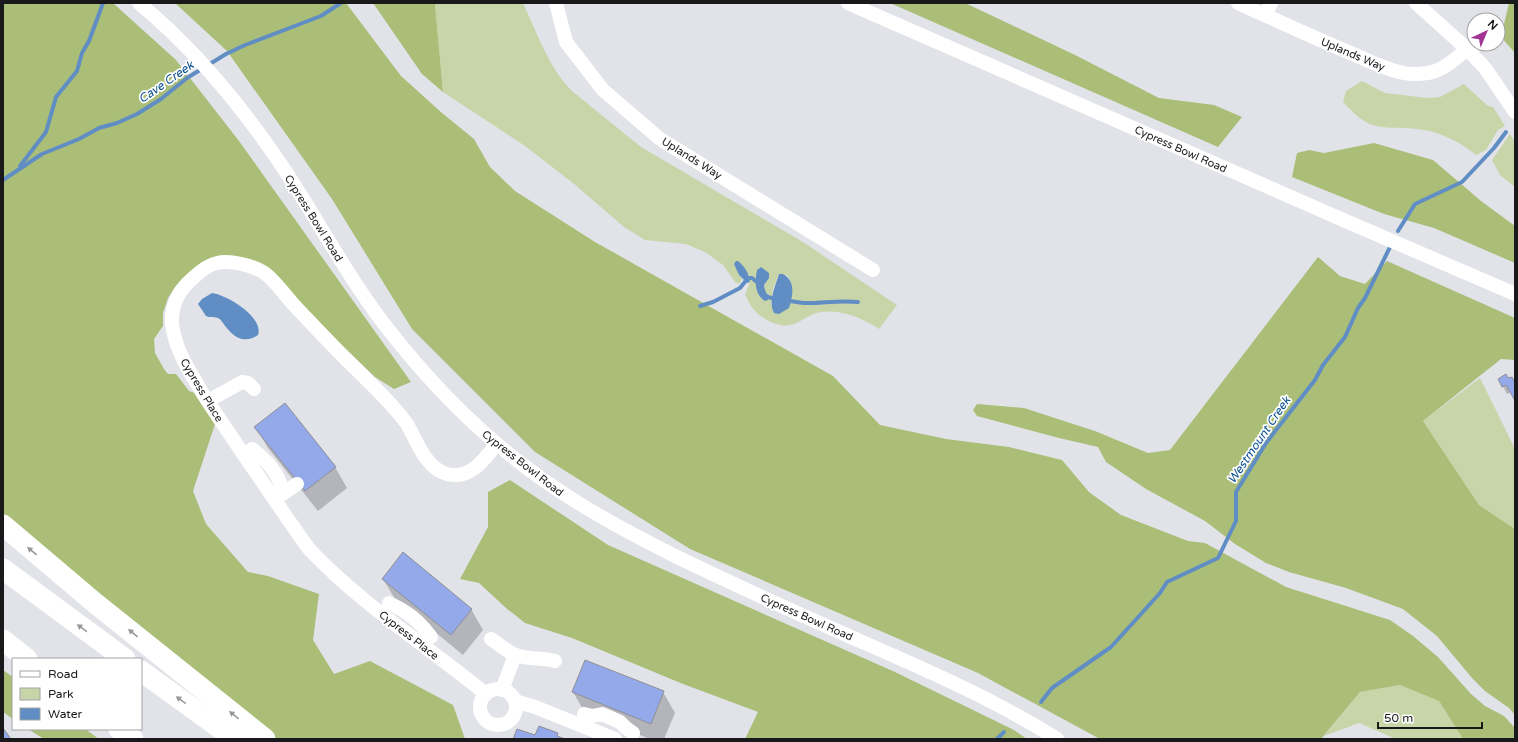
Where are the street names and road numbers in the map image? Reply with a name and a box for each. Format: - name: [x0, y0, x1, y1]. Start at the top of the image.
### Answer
- street label: Uplands Way: [1319, 35, 1387, 74]
- street label: Cypress Bowl Road: [1133, 123, 1229, 176]
- street label: Uplands Way: [659, 135, 724, 182]
- street label: Cypress Bowl Road: [282, 173, 346, 264]
- street label: Cypress Place: [177, 356, 226, 424]
- street label: Cypress Bowl Road: [479, 428, 566, 499]
- street label: Cypress Bowl Road: [759, 591, 855, 644]
- street label: Cypress Place: [376, 608, 441, 663]

